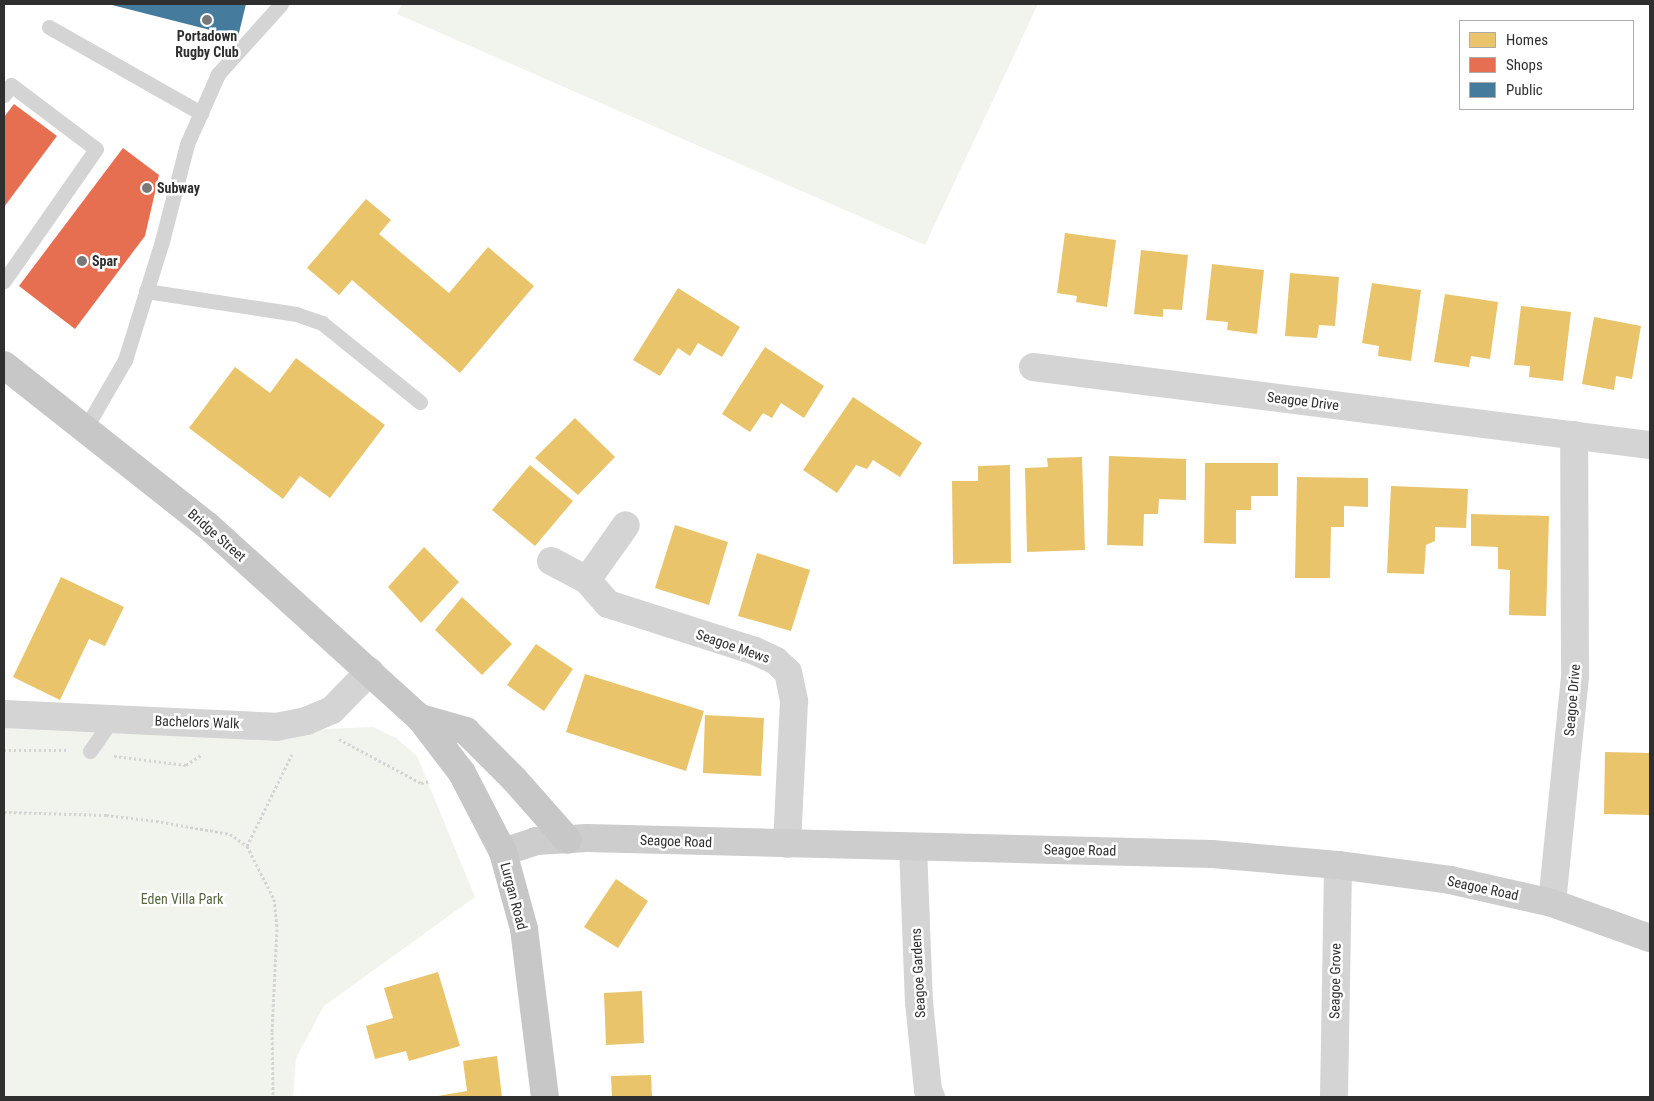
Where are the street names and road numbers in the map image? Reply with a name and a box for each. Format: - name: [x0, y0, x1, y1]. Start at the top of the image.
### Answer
- street label: Seagoe Drive: [1266, 388, 1340, 414]
- street label: Bridge Street: [184, 505, 250, 565]
- street label: Seagoe Mews: [694, 626, 772, 666]
- street label: Seagoe Drive: [1560, 663, 1584, 737]
- street label: Bachelors Walk: [154, 712, 240, 732]
- street label: Seagoe Road: [640, 831, 712, 851]
- street label: Seagoe Road: [1044, 841, 1116, 859]
- street label: Lurgan Road: [497, 861, 531, 931]
- street label: Seagoe Road: [1446, 872, 1520, 904]
- street label: Seagoe Gardens: [907, 928, 929, 1018]
- street label: Seagoe Grove: [1326, 943, 1344, 1019]

